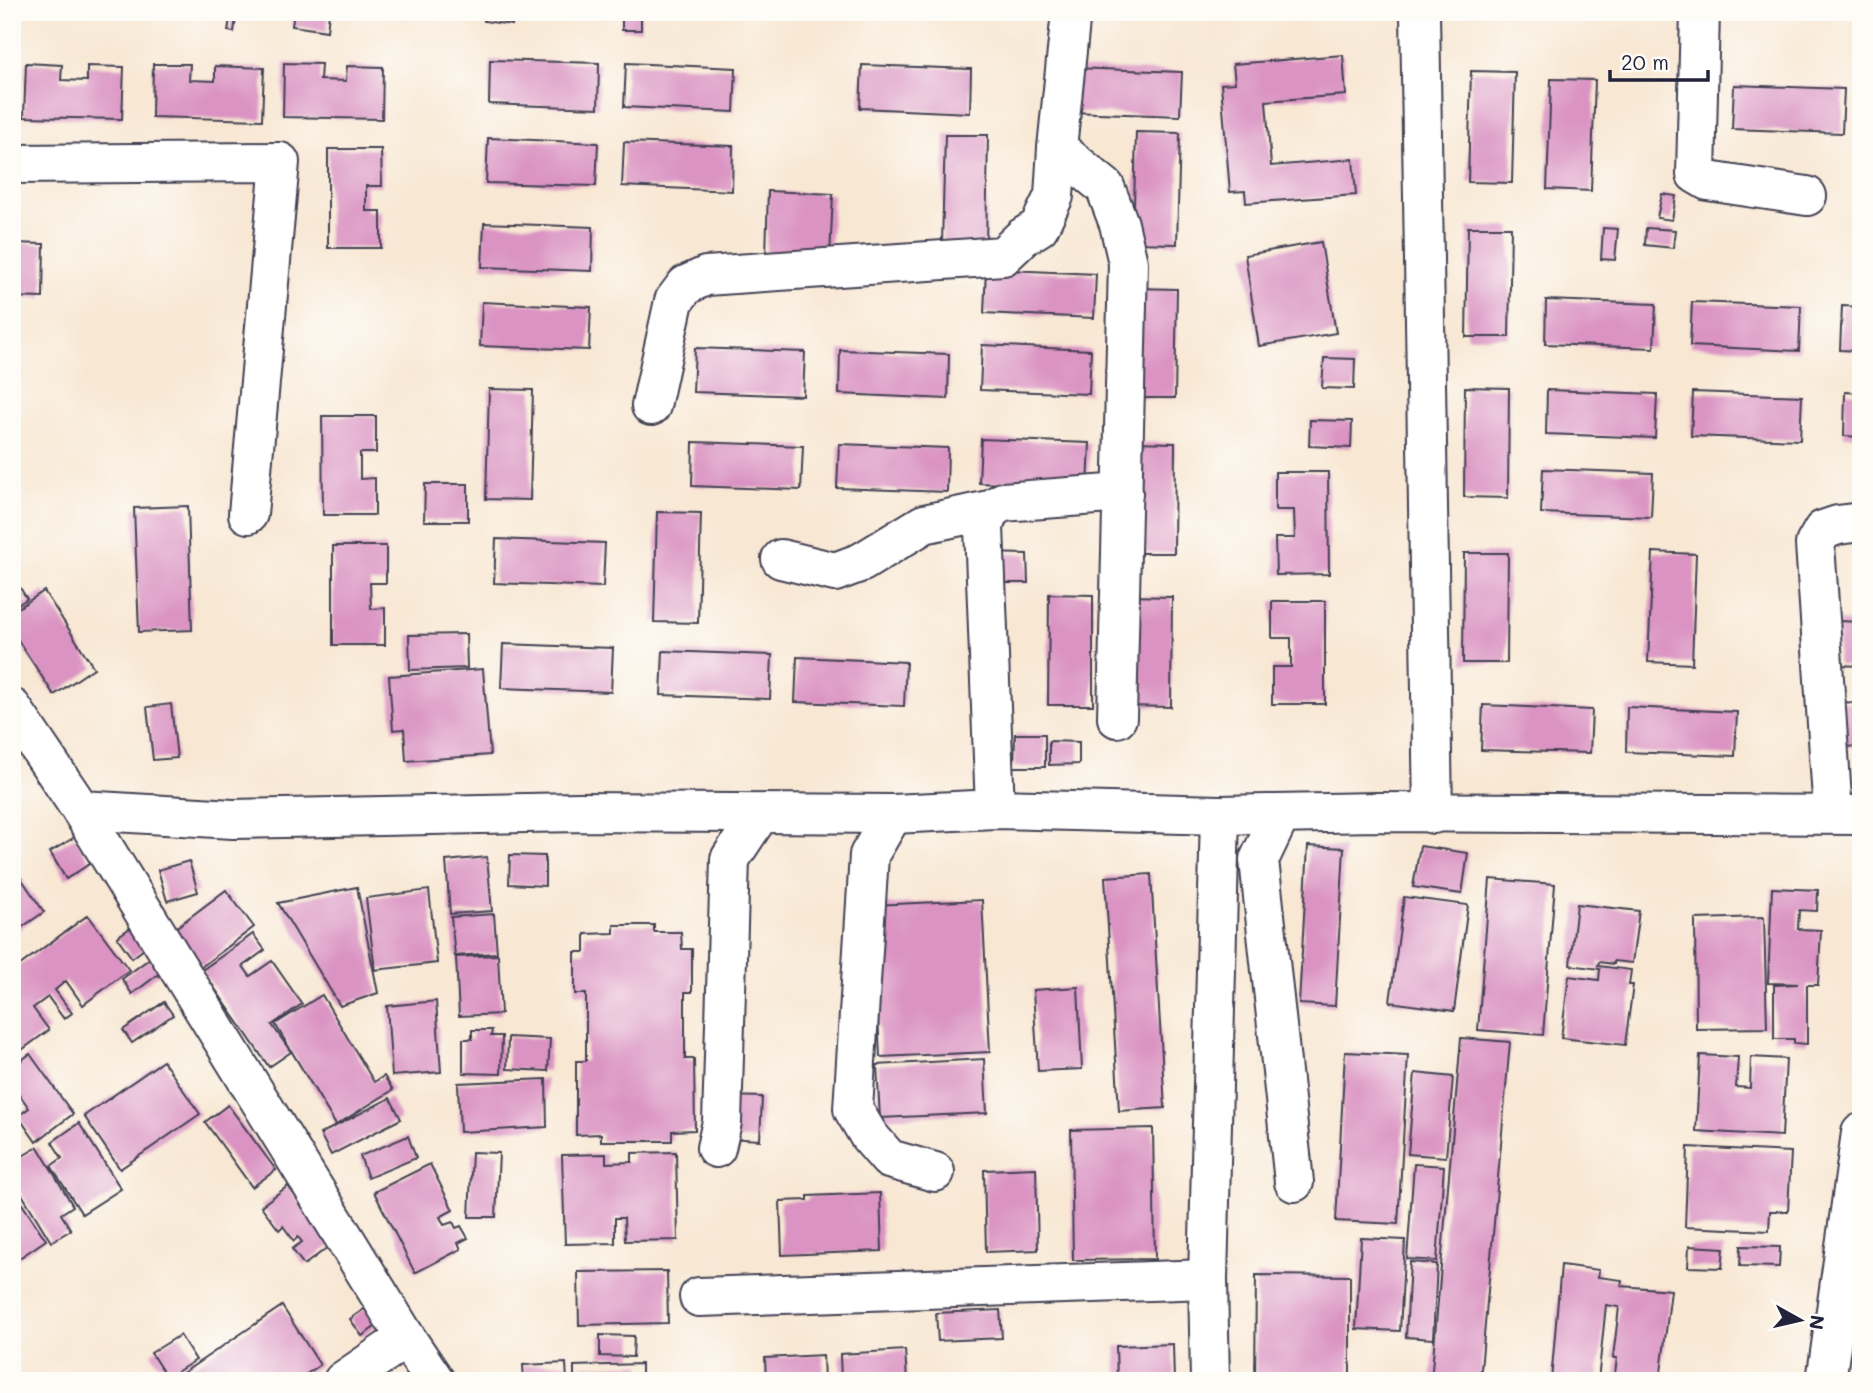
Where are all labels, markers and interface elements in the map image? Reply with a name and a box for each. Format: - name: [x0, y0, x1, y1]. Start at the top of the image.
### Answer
- scale bar: [1610, 38, 1708, 82]
- text: 20 m: [1621, 48, 1669, 75]
- north arrow: [1764, 1284, 1834, 1354]
- text: N: [1804, 1314, 1831, 1331]

